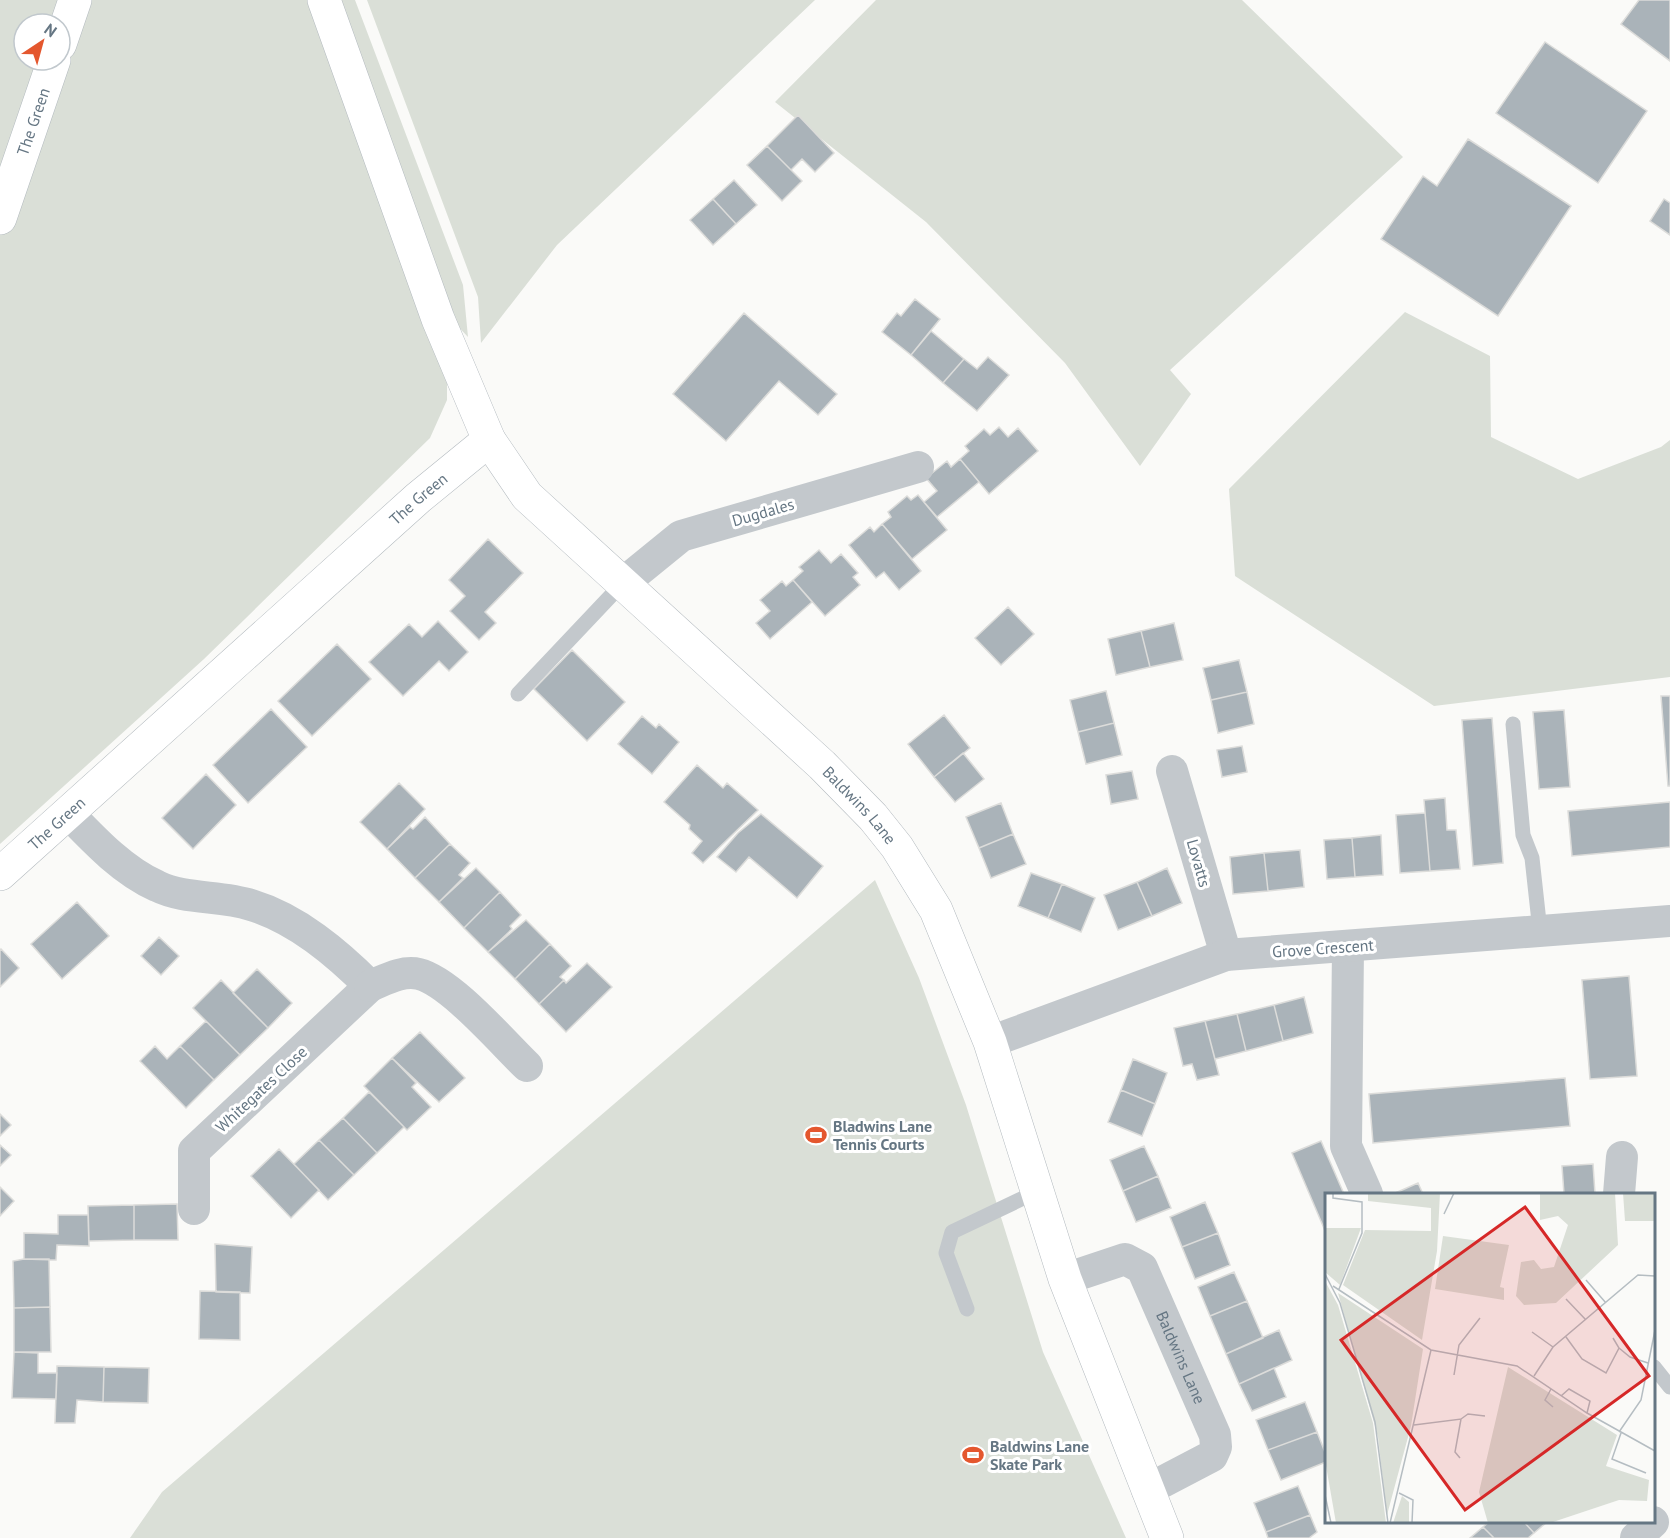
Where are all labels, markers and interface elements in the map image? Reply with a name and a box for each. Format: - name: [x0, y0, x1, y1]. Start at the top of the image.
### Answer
- north arrow: [12, 12, 72, 72]
- text: N: [41, 19, 61, 41]
- street label: The Green: [12, 85, 54, 158]
- street label: The Green: [385, 468, 451, 529]
- street label: Dugdales: [730, 494, 797, 530]
- street label: Baldwins Lane: [819, 762, 901, 848]
- street label: The Green: [24, 792, 89, 854]
- street label: Lovatts: [1183, 837, 1215, 890]
- street label: Grove Crescent: [1271, 934, 1375, 962]
- street label: Whitegates Close: [211, 1042, 311, 1136]
- place label: Bladwins Lane Tennis Courts: [833, 1116, 932, 1154]
- sports icon: Bladwins Lane Tennis Courts: [804, 1123, 828, 1147]
- inset map: [1325, 1193, 1655, 1523]
- street label: Baldwins Lane: [1152, 1308, 1210, 1407]
- place label: Baldwins Lane Skate Park: [990, 1436, 1089, 1474]
- sports icon: Baldwins Lane Skate Park: [961, 1443, 985, 1467]

